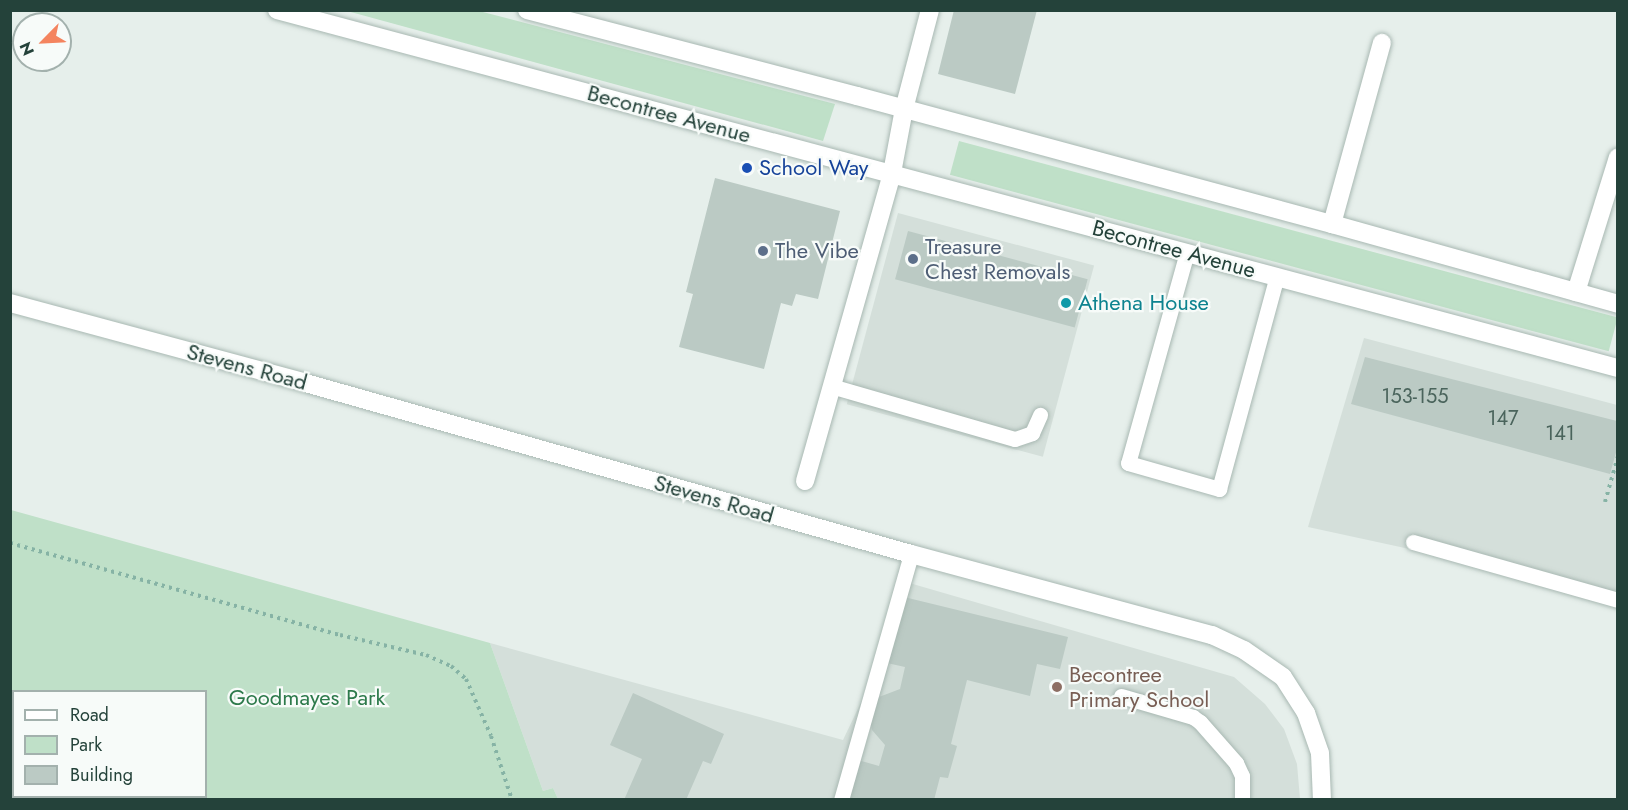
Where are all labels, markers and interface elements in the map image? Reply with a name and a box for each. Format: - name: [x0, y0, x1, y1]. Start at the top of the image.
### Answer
- north arrow: [12, 12, 72, 72]
- text: N: [14, 38, 40, 59]
- street label: Becontree Avenue: [584, 80, 754, 148]
- place label: School Way: [759, 155, 869, 181]
- marker: School Way: [740, 161, 754, 175]
- street label: Becontree Avenue: [1089, 215, 1259, 283]
- place label: Treasure Chest Removals: [925, 233, 1070, 284]
- place label: The Vibe: [775, 238, 859, 264]
- marker: The Vibe: [756, 244, 770, 258]
- marker: Treasure Chest Removals: [906, 252, 920, 266]
- place label: Athena House: [1078, 290, 1209, 316]
- marker: Athena House: [1059, 296, 1073, 310]
- street label: Stevens Road: [184, 338, 310, 396]
- house number: 153-155: [1382, 384, 1448, 408]
- house number: 147: [1487, 406, 1519, 430]
- house number: 141: [1545, 421, 1575, 445]
- street label: Stevens Road: [651, 469, 777, 529]
- place label: Becontree Primary School: [1069, 661, 1209, 712]
- marker: Becontree Primary School: [1050, 680, 1064, 694]
- park label: Goodmayes Park: [229, 685, 385, 711]
- legend: [12, 690, 207, 798]
- text: Road: [70, 702, 109, 728]
- text: Park: [70, 732, 102, 758]
- text: Building: [70, 762, 133, 788]

